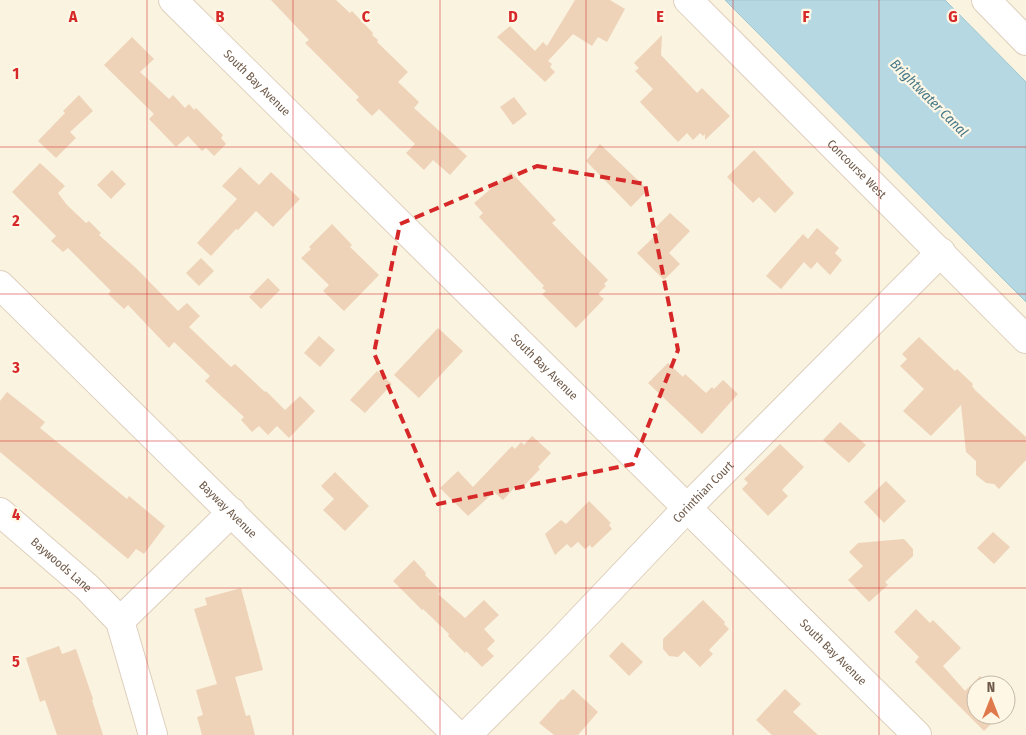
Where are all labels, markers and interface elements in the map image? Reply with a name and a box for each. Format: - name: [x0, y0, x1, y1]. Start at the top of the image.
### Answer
- text: A: [68, 7, 78, 26]
- text: B: [216, 7, 225, 26]
- text: C: [362, 7, 371, 26]
- text: D: [508, 7, 518, 26]
- text: E: [656, 7, 664, 26]
- text: F: [802, 7, 810, 26]
- text: G: [948, 7, 958, 26]
- street label: South Bay Avenue: [221, 47, 293, 119]
- water label: Brightwater Canal: [887, 56, 972, 141]
- text: 1: [13, 64, 19, 83]
- street label: Concourse West: [824, 137, 889, 202]
- text: 2: [11, 211, 20, 230]
- street label: South Bay Avenue: [508, 331, 581, 403]
- text: 3: [11, 358, 20, 377]
- street label: Corinthian Court: [670, 458, 737, 526]
- street label: Bayway Avenue: [196, 478, 260, 541]
- text: 4: [12, 505, 20, 524]
- street label: Baywoods Lane: [28, 535, 95, 595]
- street label: South Bay Avenue: [797, 616, 870, 688]
- text: 5: [12, 652, 20, 671]
- north arrow: [966, 675, 1016, 725]
- text: N: [987, 679, 995, 696]

